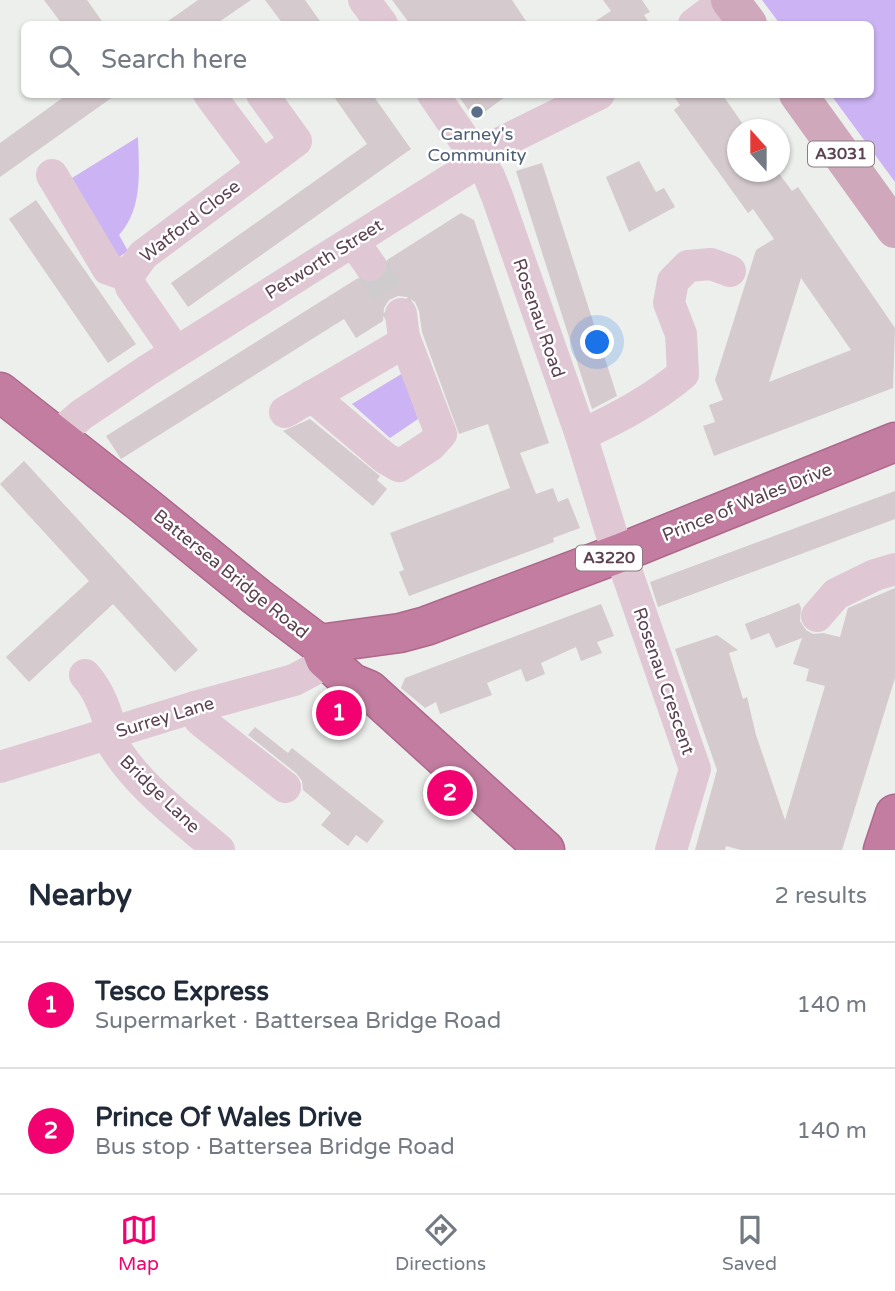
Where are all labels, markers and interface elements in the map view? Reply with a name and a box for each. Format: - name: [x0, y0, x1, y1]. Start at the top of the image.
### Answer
- search box: [21, 21, 874, 98]
- icon: search: [45, 41, 83, 79]
- text: Search here: [101, 44, 247, 75]
- marker: Carney's Community: [469, 104, 485, 120]
- north arrow: [727, 119, 790, 182]
- place label: Carney's Community: [428, 123, 527, 166]
- road number: A3031: [808, 142, 874, 166]
- street label: Watford Close: [136, 175, 244, 267]
- street label: Petworth Street: [261, 214, 387, 304]
- street label: Rosenau Road: [508, 256, 570, 380]
- your location: [580, 325, 614, 359]
- street label: Prince of Wales Drive: [659, 458, 835, 546]
- street label: Battersea Bridge Road: [149, 505, 313, 643]
- road number: A3220: [576, 545, 642, 570]
- street label: Rosenau Crescent: [628, 604, 700, 758]
- pin: 1: [316, 687, 362, 739]
- street label: Surrey Lane: [113, 692, 217, 742]
- street label: Bridge Lane: [115, 750, 205, 838]
- pin: 2: [427, 767, 473, 819]
- text: Nearby: [28, 877, 132, 914]
- text: 2 results: [774, 882, 867, 910]
- text: Tesco Express: [95, 976, 269, 1007]
- text: 1: [44, 991, 58, 1019]
- text: 140 m: [797, 991, 867, 1019]
- text: Supermarket · Battersea Bridge Road: [95, 1007, 501, 1035]
- text: Prince Of Wales Drive: [95, 1102, 362, 1133]
- text: 2: [44, 1117, 58, 1145]
- text: 140 m: [797, 1117, 867, 1145]
- text: Bus stop · Battersea Bridge Road: [95, 1133, 455, 1161]
- tab: Map: [118, 1211, 159, 1275]
- tab: Directions: [395, 1211, 486, 1275]
- tab: Saved: [722, 1211, 777, 1275]

